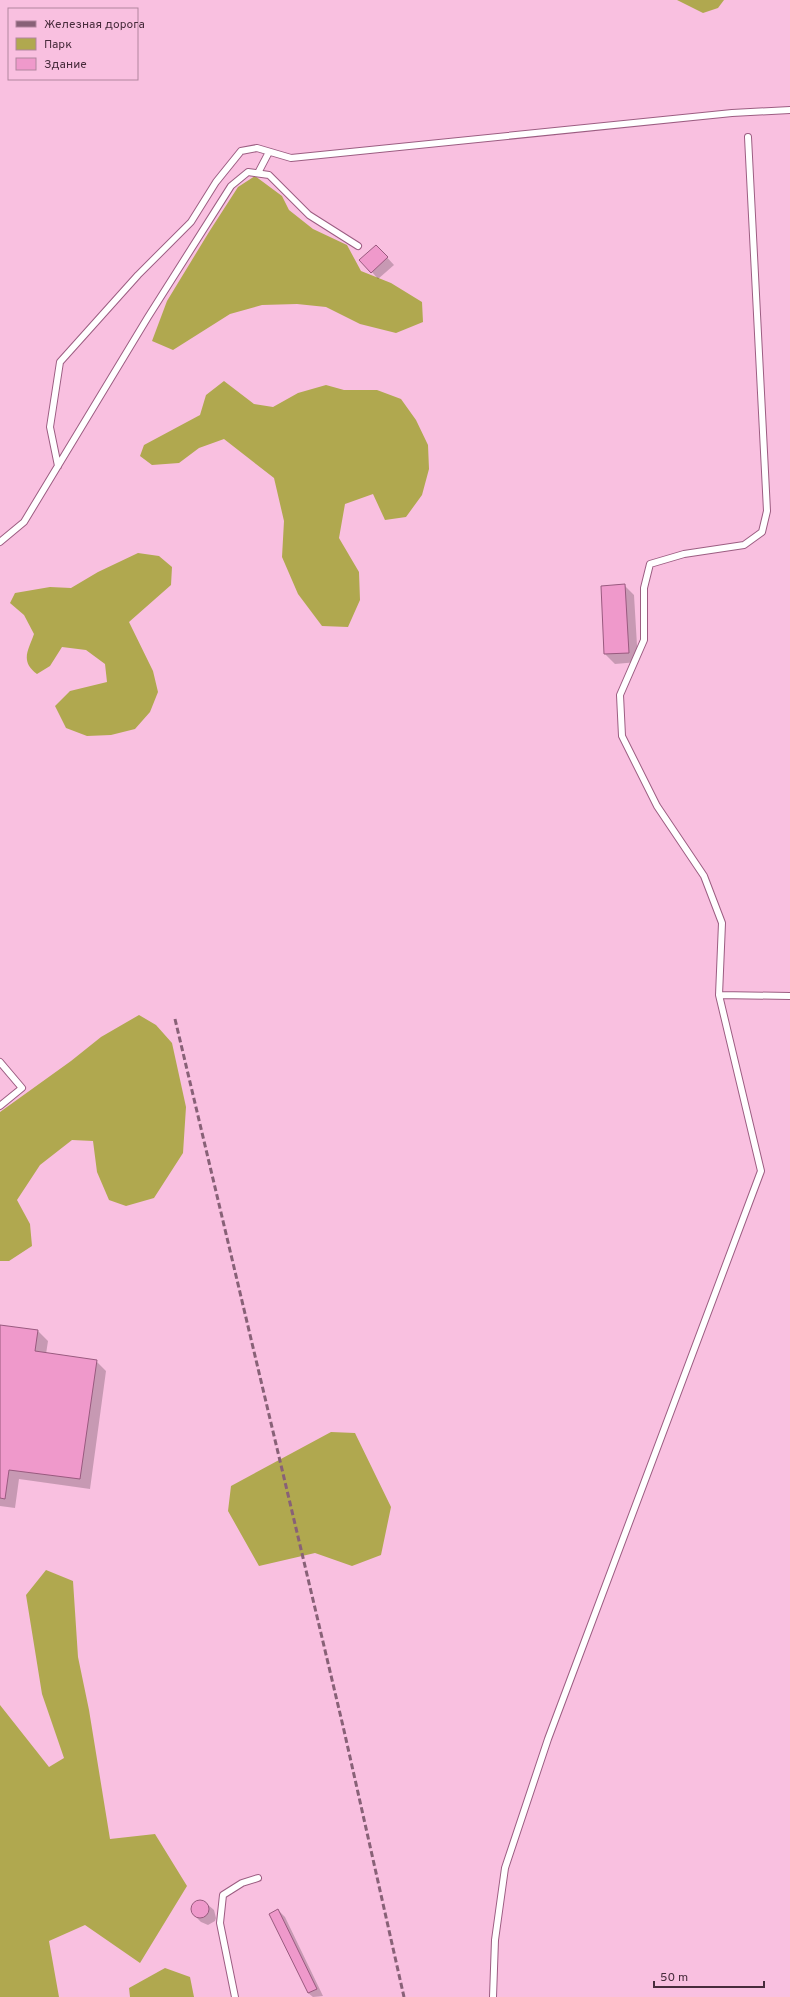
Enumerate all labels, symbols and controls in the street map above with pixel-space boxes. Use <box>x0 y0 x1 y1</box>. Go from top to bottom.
legend <box>8 8 138 80</box>
text: Железная дорога <box>44 17 145 33</box>
text: Парк <box>44 37 72 53</box>
text: Здание <box>44 57 87 73</box>
scale bar <box>654 1963 764 1989</box>
text: 50 m <box>660 1970 688 1986</box>

